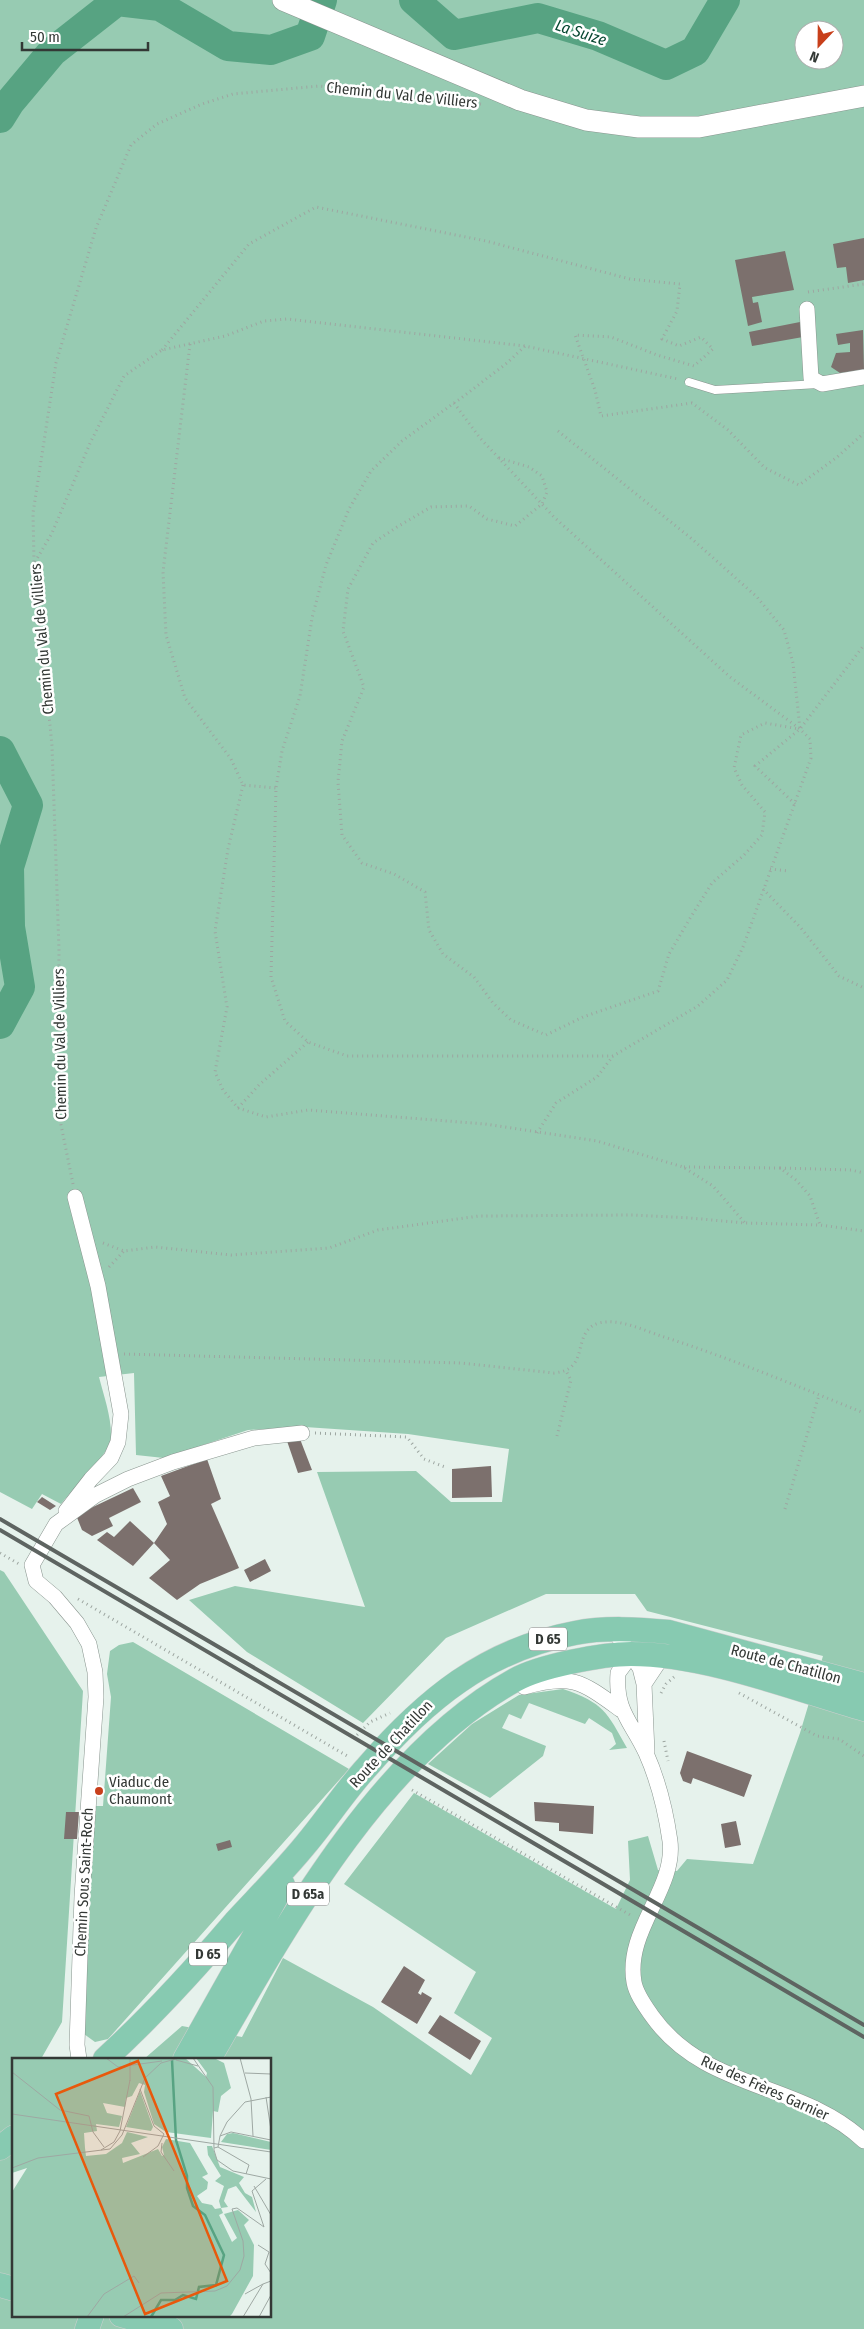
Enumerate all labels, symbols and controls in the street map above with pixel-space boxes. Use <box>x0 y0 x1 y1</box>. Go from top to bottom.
water label: La Suize <box>553 15 609 50</box>
scale bar <box>22 20 149 52</box>
north arrow <box>794 20 844 70</box>
text: 50 m <box>30 28 60 46</box>
text: N <box>807 47 821 66</box>
street label: Chemin du Val de Villiers <box>326 78 478 112</box>
street label: Chemin du Val de Villiers <box>26 563 58 715</box>
street label: Chemin du Val de Villiers <box>50 968 70 1120</box>
road number: D 65 <box>529 1628 567 1650</box>
street label: Route de Chatillon <box>729 1641 843 1687</box>
street label: Route de Chatillon <box>346 1696 436 1792</box>
place label: Viaduc de Chaumont <box>109 1773 172 1808</box>
marker: Viaduc de Chaumont <box>93 1785 105 1797</box>
street label: Chemin Sous Saint-Roch <box>71 1807 97 1957</box>
road number: D 65a <box>287 1882 329 1906</box>
road number: D 65 <box>189 1942 227 1966</box>
street label: Rue des Frères Garnier <box>698 2052 833 2125</box>
inset map <box>12 2058 271 2316</box>

